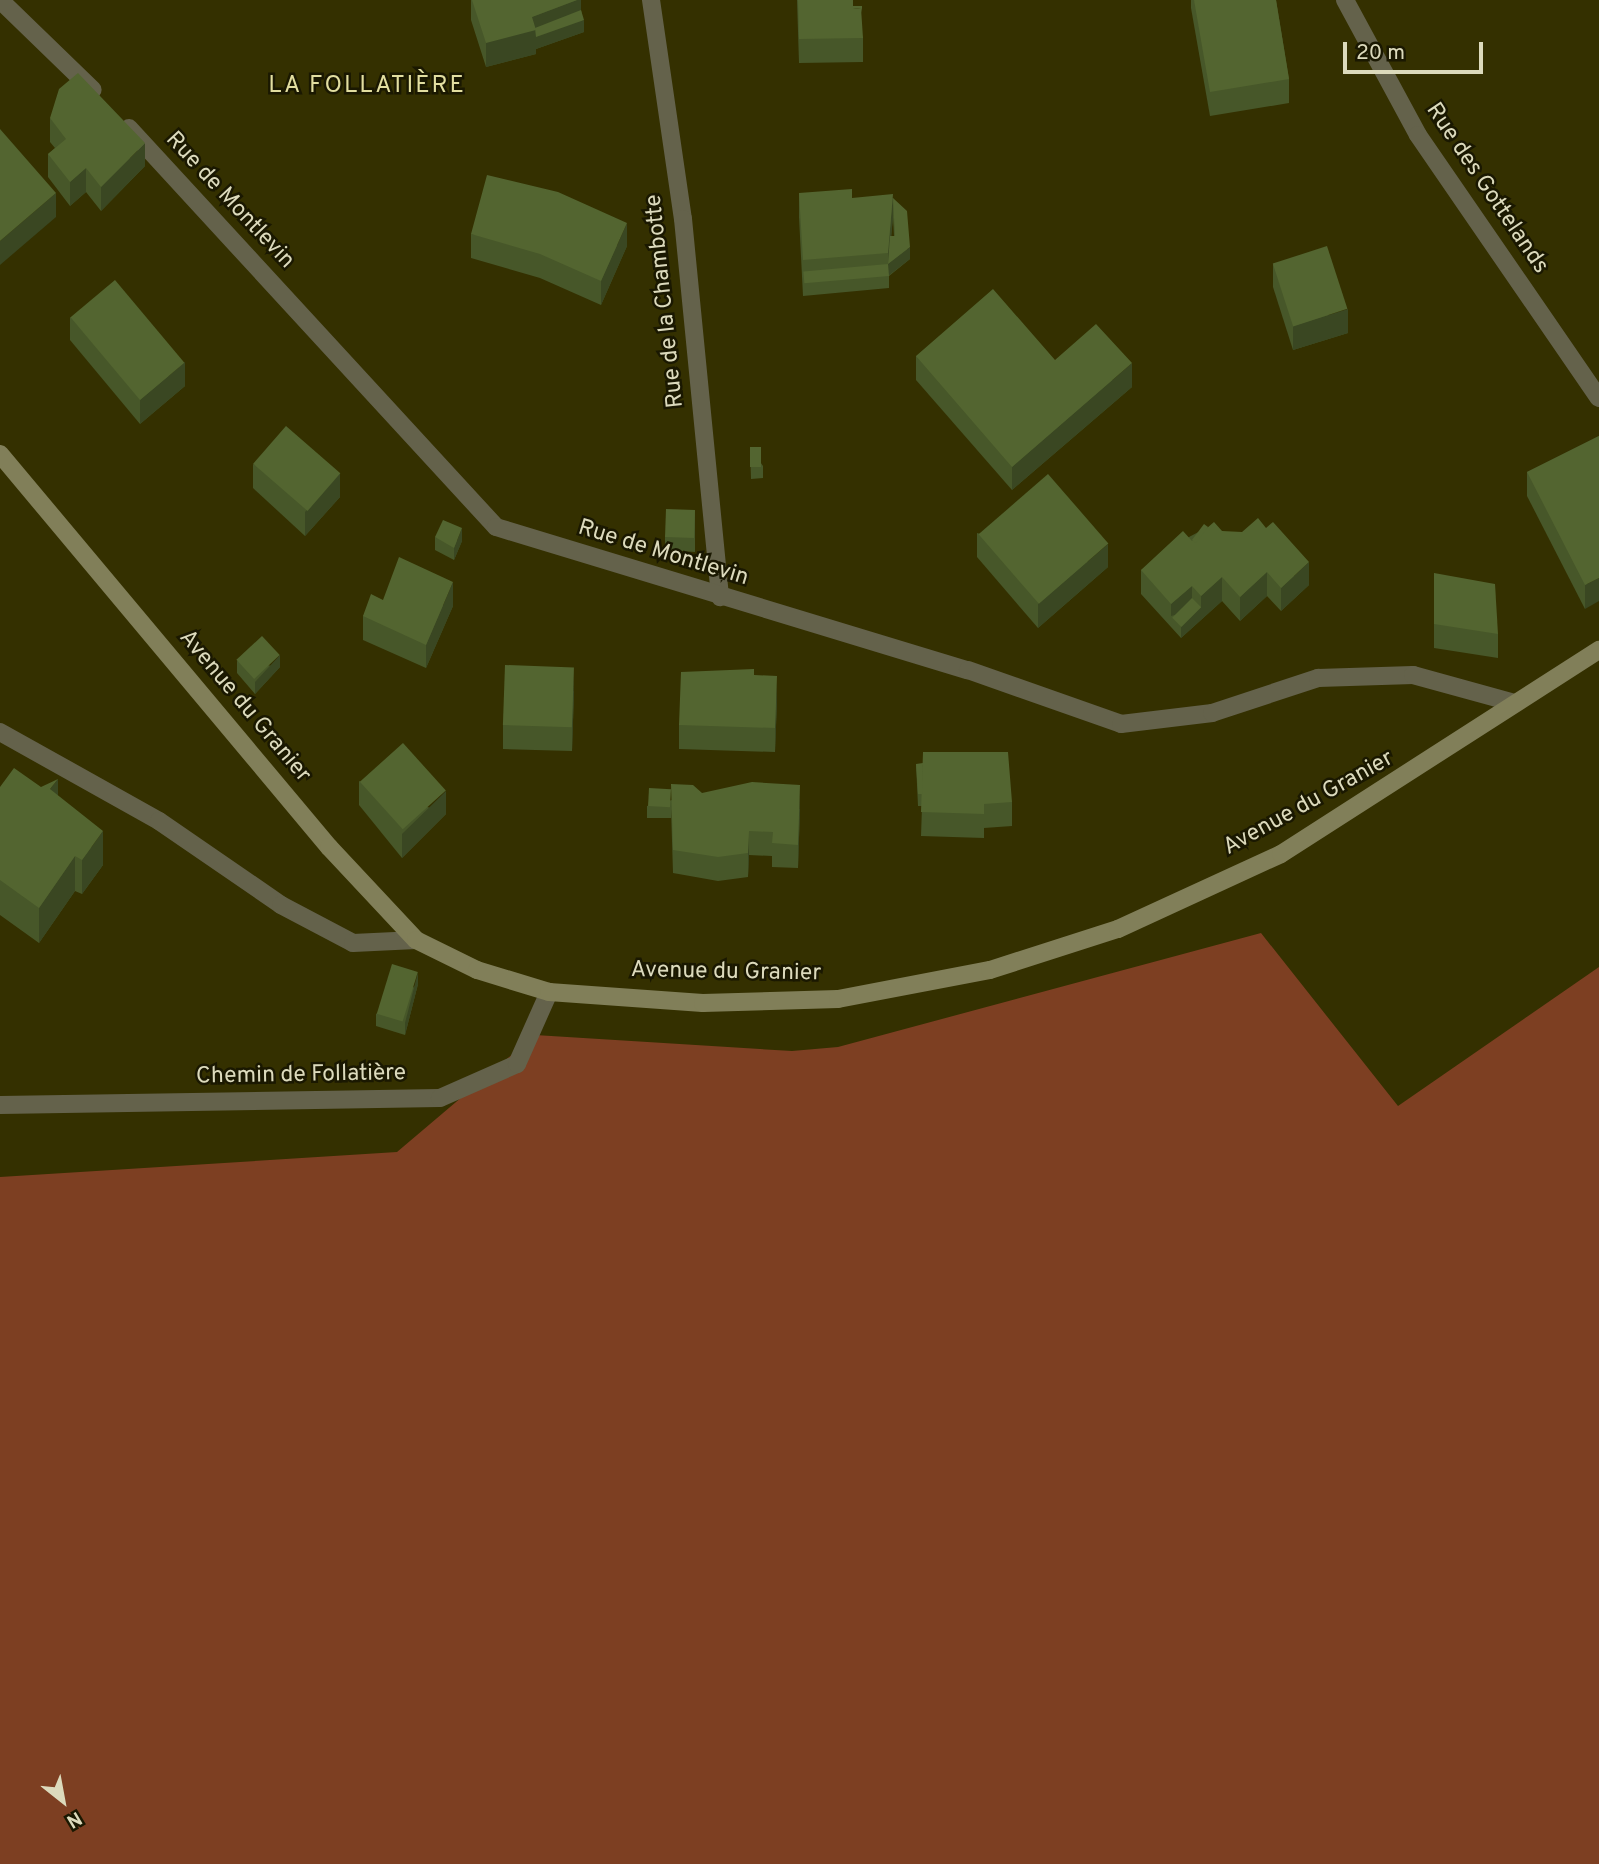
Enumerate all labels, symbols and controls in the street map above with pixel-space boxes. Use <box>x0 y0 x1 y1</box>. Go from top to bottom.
scale bar <box>1347 28 1487 72</box>
text: 20 m <box>1356 40 1405 67</box>
district label: LA FOLLATIÈRE <box>269 73 465 101</box>
street label: Rue des Gottelands <box>1419 98 1553 280</box>
street label: Rue de Montlevin <box>159 127 299 275</box>
street label: Rue de la Chambotte <box>641 193 691 409</box>
street label: Rue de Montlevin <box>574 515 752 593</box>
street label: Avenue du Granier <box>172 625 316 789</box>
street label: Avenue du Granier <box>1219 746 1399 862</box>
street label: Avenue du Granier <box>630 958 822 988</box>
street label: Chemin de Follatière <box>196 1060 406 1092</box>
north arrow <box>28 1766 98 1836</box>
text: N <box>62 1805 86 1833</box>

